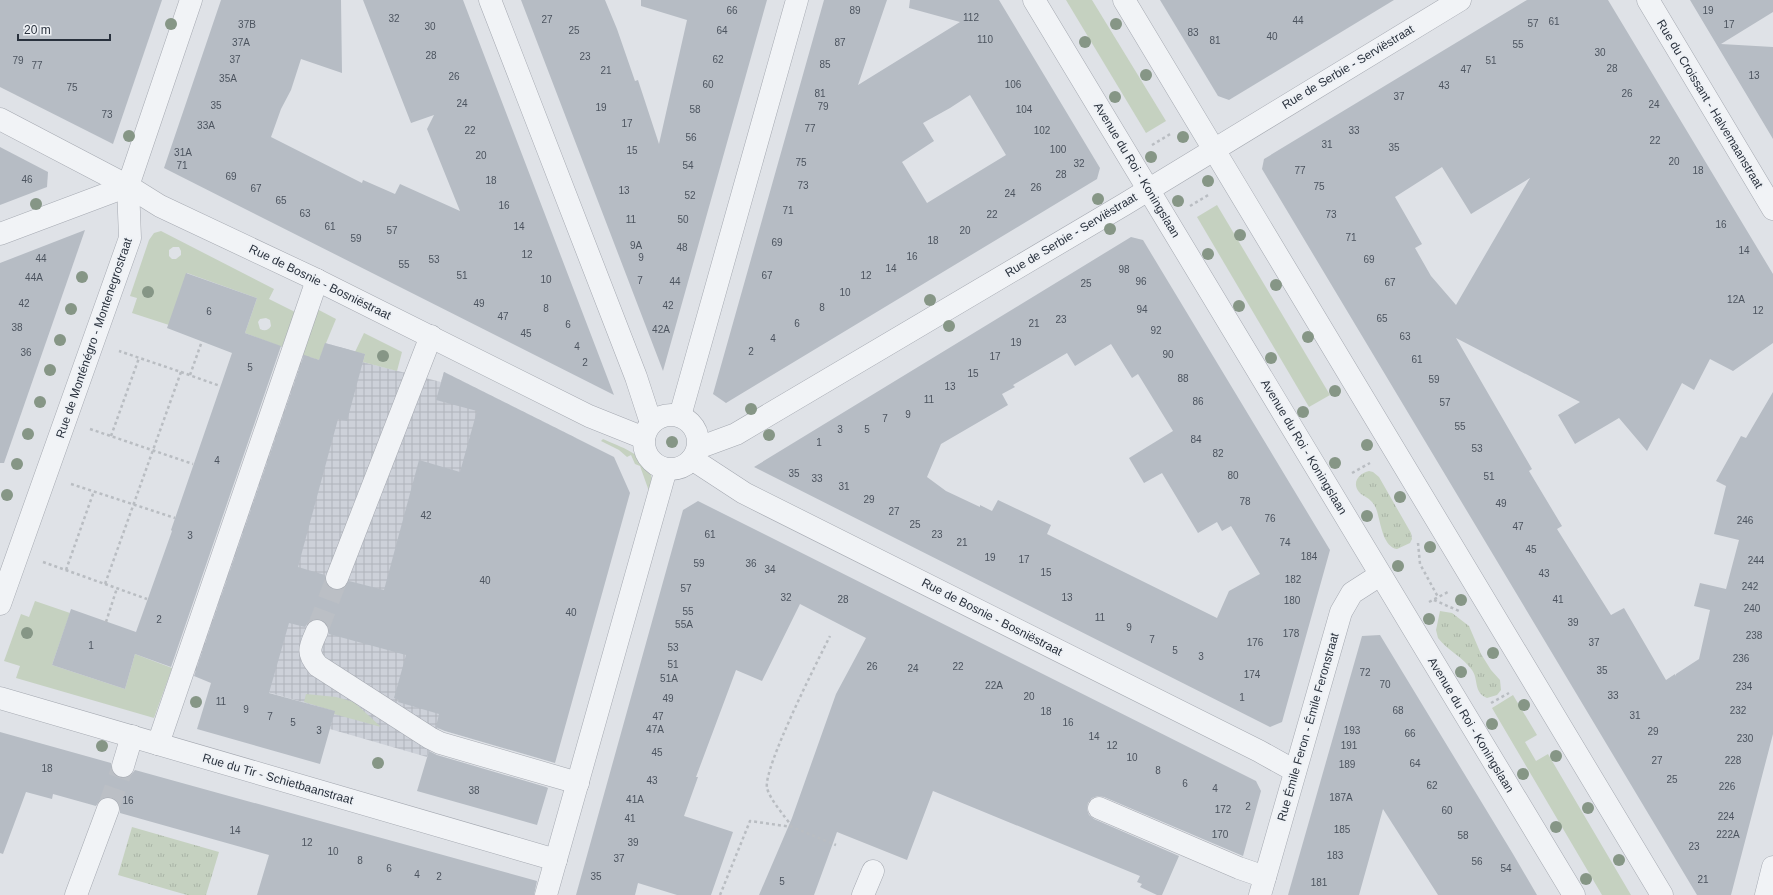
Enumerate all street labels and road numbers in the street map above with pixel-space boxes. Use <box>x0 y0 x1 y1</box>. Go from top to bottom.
street label: Rue du Croissant - Halvemaanstraat <box>1654 17 1766 191</box>
street label: Rue de Serbie - Serviëstraat <box>1280 22 1417 112</box>
street label: Avenue du Roi - Koningslaan <box>1091 100 1183 240</box>
street label: Rue de Serbie - Serviëstraat <box>1003 190 1140 280</box>
street label: Rue de Monténégro - Montenegrostraat <box>53 235 135 440</box>
street label: Rue de Bosnie - Bosniëstraat <box>247 241 394 323</box>
street label: Avenue du Roi - Koningslaan <box>1258 377 1350 517</box>
street label: Rue de Bosnie - Bosniëstraat <box>919 575 1065 659</box>
street label: Rue Émile Feron - Émile Feronstraat <box>1273 630 1342 823</box>
street label: Avenue du Roi - Koningslaan <box>1425 655 1517 795</box>
street label: Rue du Tir - Schietbaanstraat <box>201 751 356 807</box>

